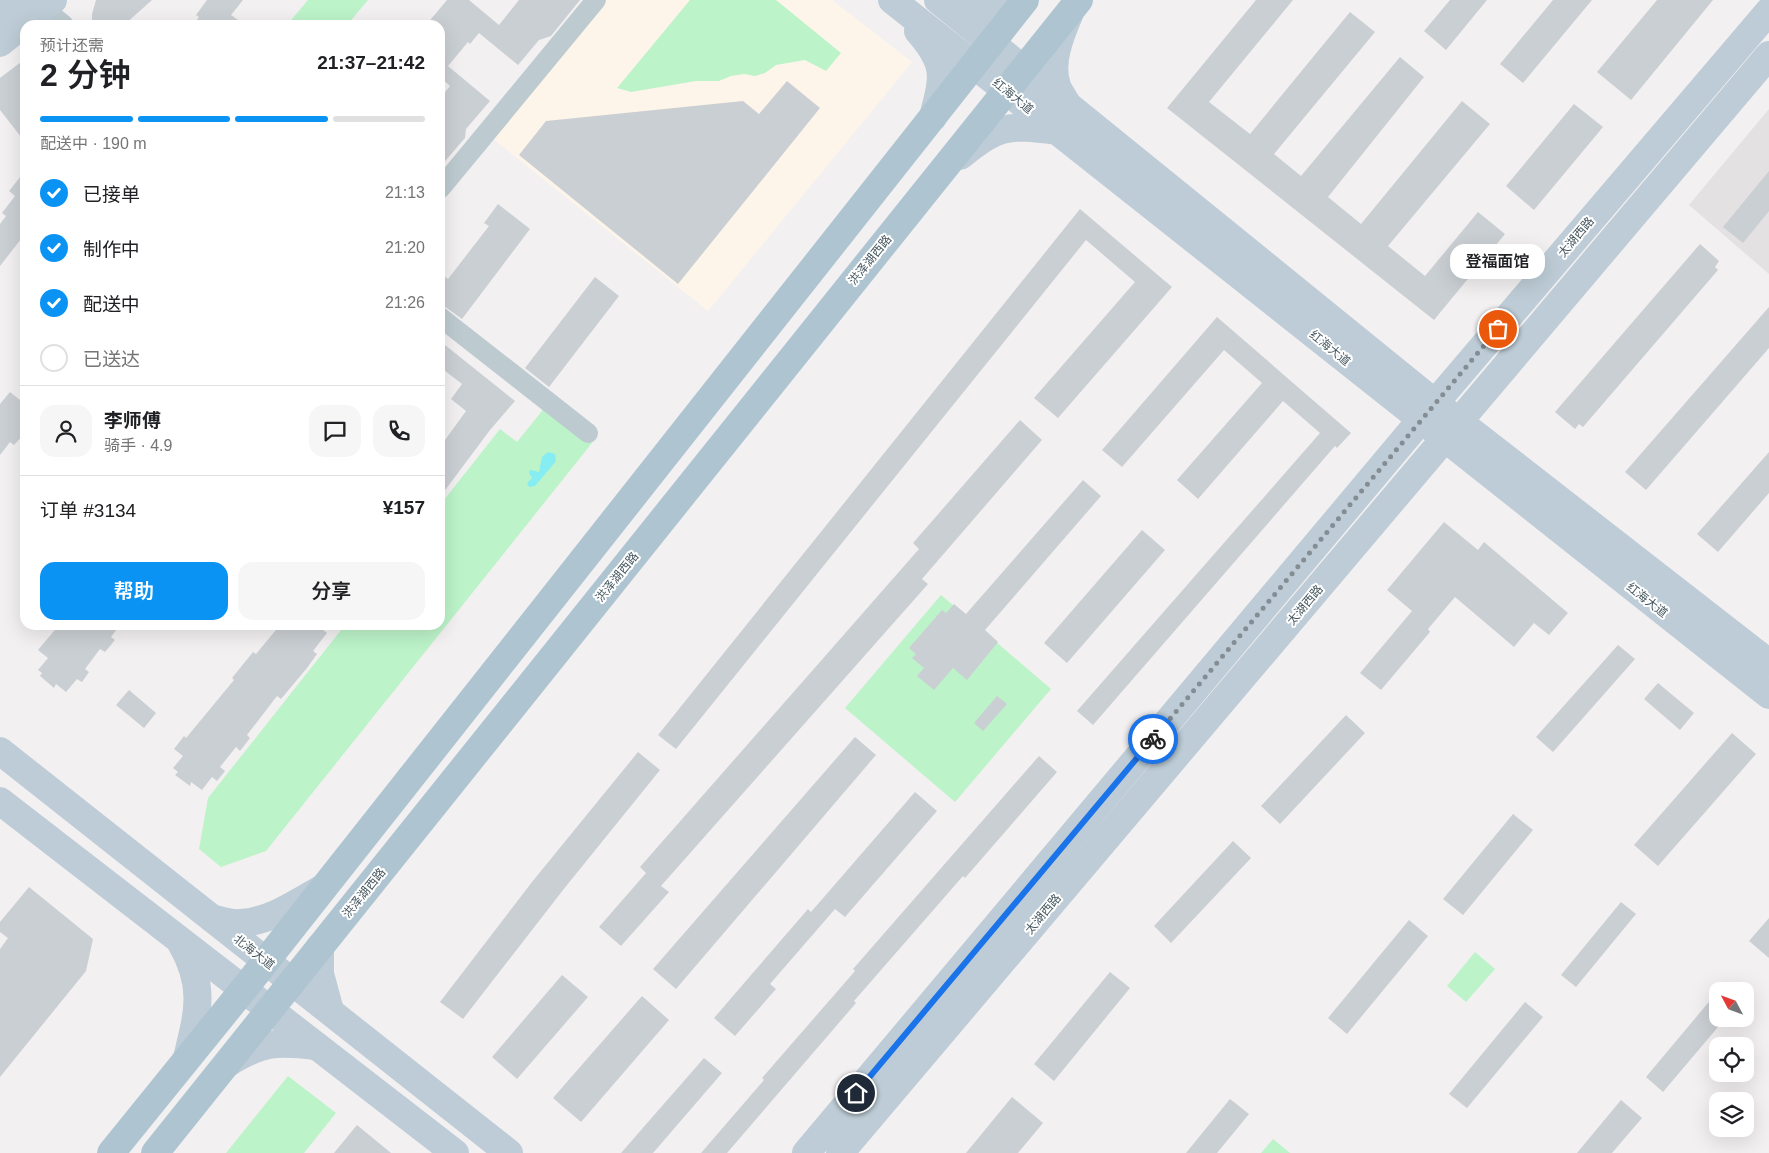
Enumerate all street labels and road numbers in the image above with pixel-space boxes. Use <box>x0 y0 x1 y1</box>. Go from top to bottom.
street label: 红海大道 <box>990 75 1036 117</box>
street label: 太湖西路 <box>1555 214 1597 260</box>
street label: 洪泽湖西路 <box>846 232 894 288</box>
street label: 红海大道 <box>1307 327 1353 369</box>
street label: 洪泽湖西路 <box>593 549 641 605</box>
street label: 红海大道 <box>1624 580 1670 620</box>
street label: 太湖西路 <box>1284 582 1326 628</box>
street label: 洪泽湖西路 <box>340 865 388 921</box>
street label: 太湖西路 <box>1022 891 1064 937</box>
street label: 北海大道 <box>231 932 277 972</box>

